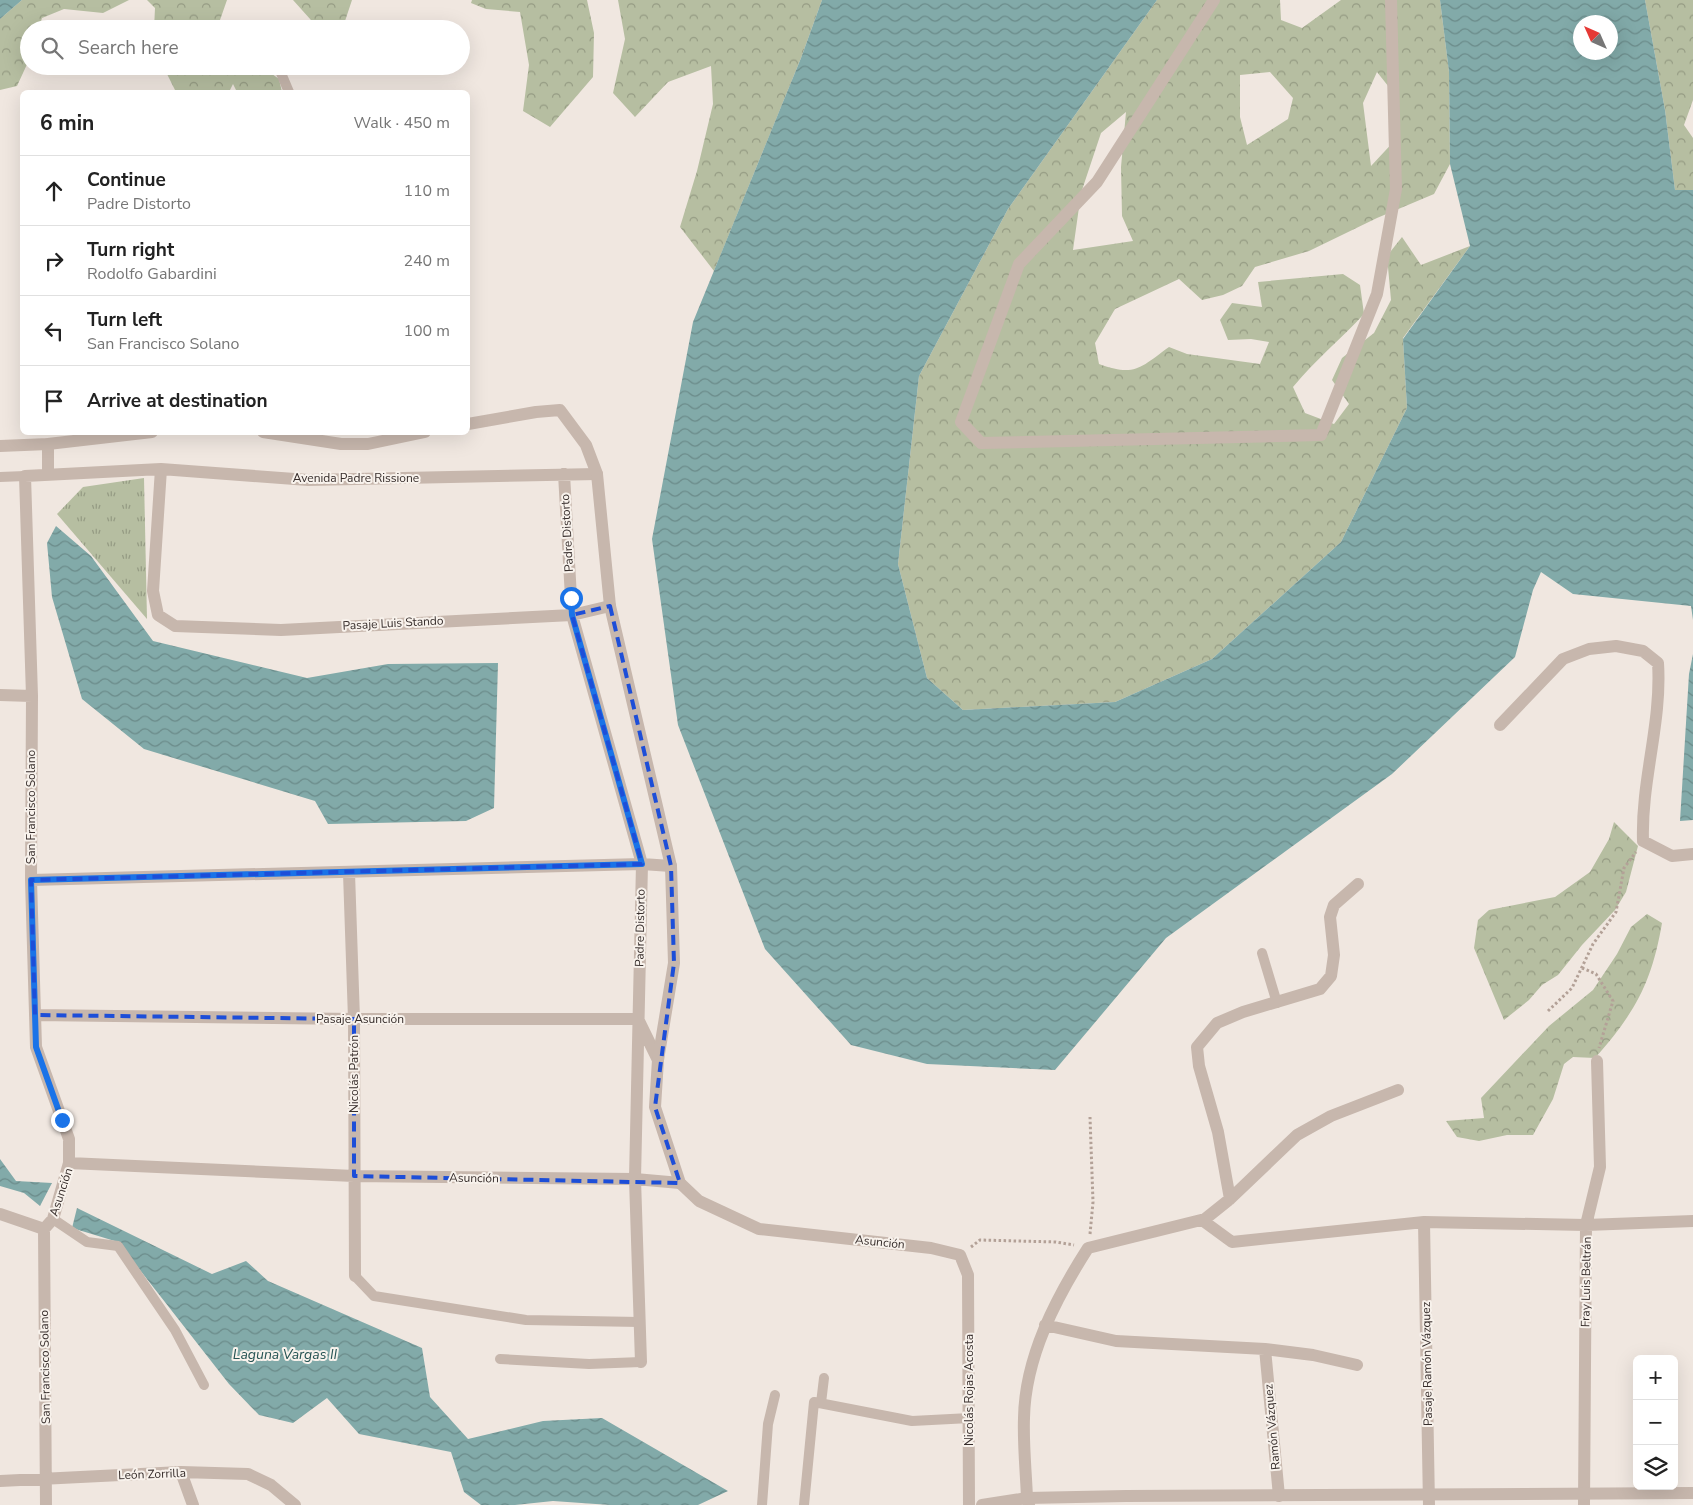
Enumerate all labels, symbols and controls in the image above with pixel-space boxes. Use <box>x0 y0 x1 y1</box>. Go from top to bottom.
north arrow <box>1573 15 1618 60</box>
search box <box>20 20 470 75</box>
icon: search <box>38 34 66 62</box>
text: Search here <box>78 35 179 61</box>
text: 6 min <box>40 109 94 137</box>
text: Walk · 450 m <box>354 112 450 134</box>
text: Continue <box>87 167 166 193</box>
icon: ahead <box>40 177 68 205</box>
text: 110 m <box>403 180 450 202</box>
text: Padre Distorto <box>87 193 191 215</box>
text: Turn right <box>87 237 174 263</box>
icon: right <box>40 247 68 275</box>
text: 240 m <box>403 250 450 272</box>
text: Rodolfo Gabardini <box>87 263 217 285</box>
text: Turn left <box>87 307 162 333</box>
icon: left <box>40 317 68 345</box>
text: 100 m <box>403 320 450 342</box>
text: San Francisco Solano <box>87 333 239 355</box>
icon: arrive <box>40 387 68 415</box>
text: Arrive at destination <box>87 388 268 414</box>
street label: Avenida Padre Rissione <box>293 470 419 486</box>
street label: Padre Distorto <box>557 493 577 572</box>
route start <box>560 587 583 610</box>
street label: Pasaje Luis Stando <box>342 612 444 634</box>
street label: San Francisco Solano <box>23 750 39 864</box>
street label: Padre Distorto <box>631 889 649 967</box>
street label: Pasaje Asunción <box>316 1011 404 1027</box>
street label: Nicolás Patrón <box>346 1035 362 1113</box>
route end <box>51 1109 74 1132</box>
street label: Asunción <box>46 1166 76 1218</box>
street label: Asunción <box>449 1170 499 1186</box>
street label: Asunción <box>854 1231 906 1253</box>
street label: Fray Luis Beltrán <box>1577 1237 1595 1327</box>
street label: Pasaje Ramón Vázquez <box>1418 1301 1436 1426</box>
street label: San Francisco Solano <box>36 1309 54 1424</box>
street label: Nicolás Rojas Acosta <box>961 1334 977 1446</box>
water label: Laguna Vargas II <box>233 1345 338 1364</box>
map controls <box>1633 1355 1678 1490</box>
button: + <box>1633 1355 1678 1400</box>
street label: Ramón Vázquez <box>1260 1383 1284 1471</box>
button: − <box>1633 1400 1678 1445</box>
button: layers <box>1633 1445 1678 1490</box>
street label: León Zorrilla <box>118 1465 186 1483</box>

